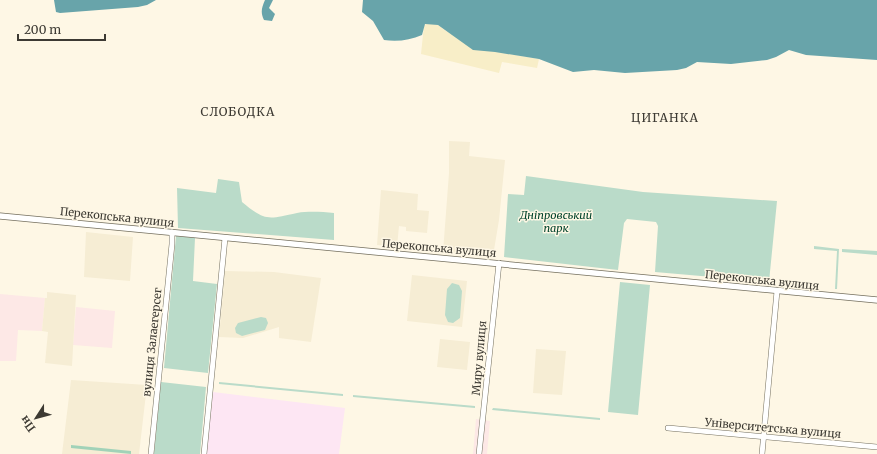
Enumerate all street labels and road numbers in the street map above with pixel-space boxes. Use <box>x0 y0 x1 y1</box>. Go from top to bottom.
street label: Перекопська вулиця <box>59 204 175 230</box>
street label: Перекопська вулиця <box>381 236 497 260</box>
street label: Перекопська вулиця <box>704 267 820 293</box>
street label: вулиця Залаегерсег <box>139 286 165 397</box>
street label: Миру вулиця <box>469 320 489 396</box>
street label: Університетська вулиця <box>703 415 842 441</box>

